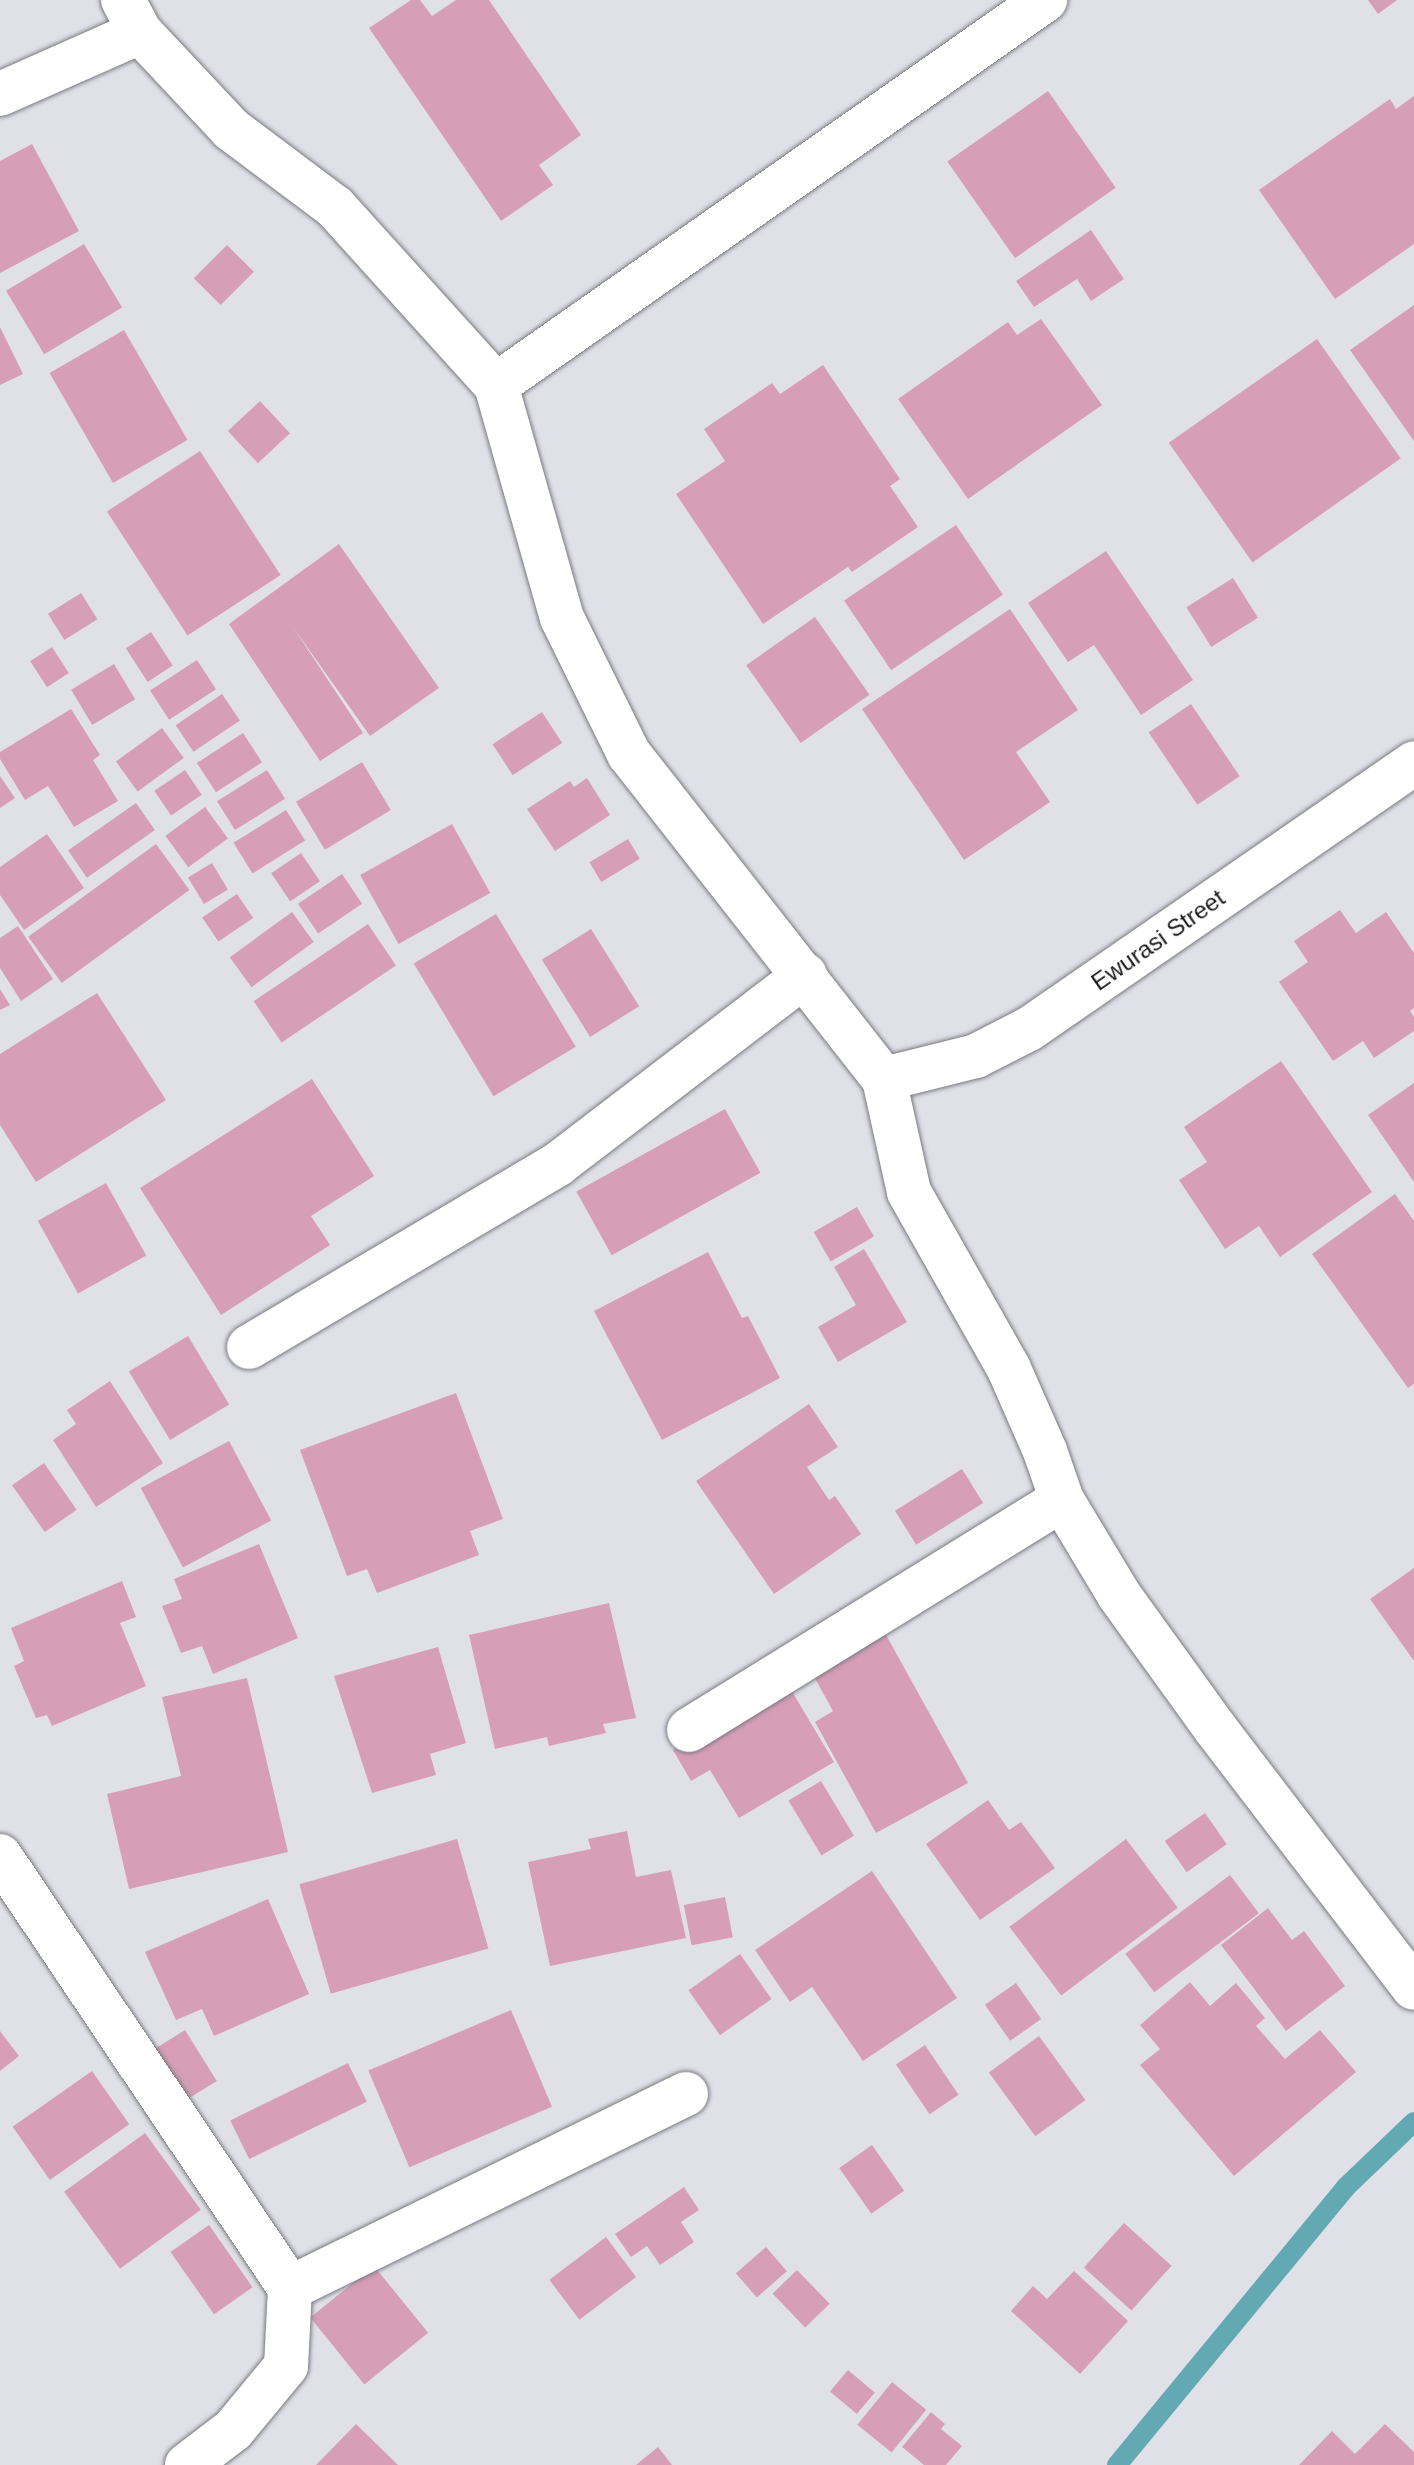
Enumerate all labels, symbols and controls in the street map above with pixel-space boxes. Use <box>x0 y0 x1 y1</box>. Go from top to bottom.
street label: Ewurasi Street <box>1086 883 1230 997</box>

